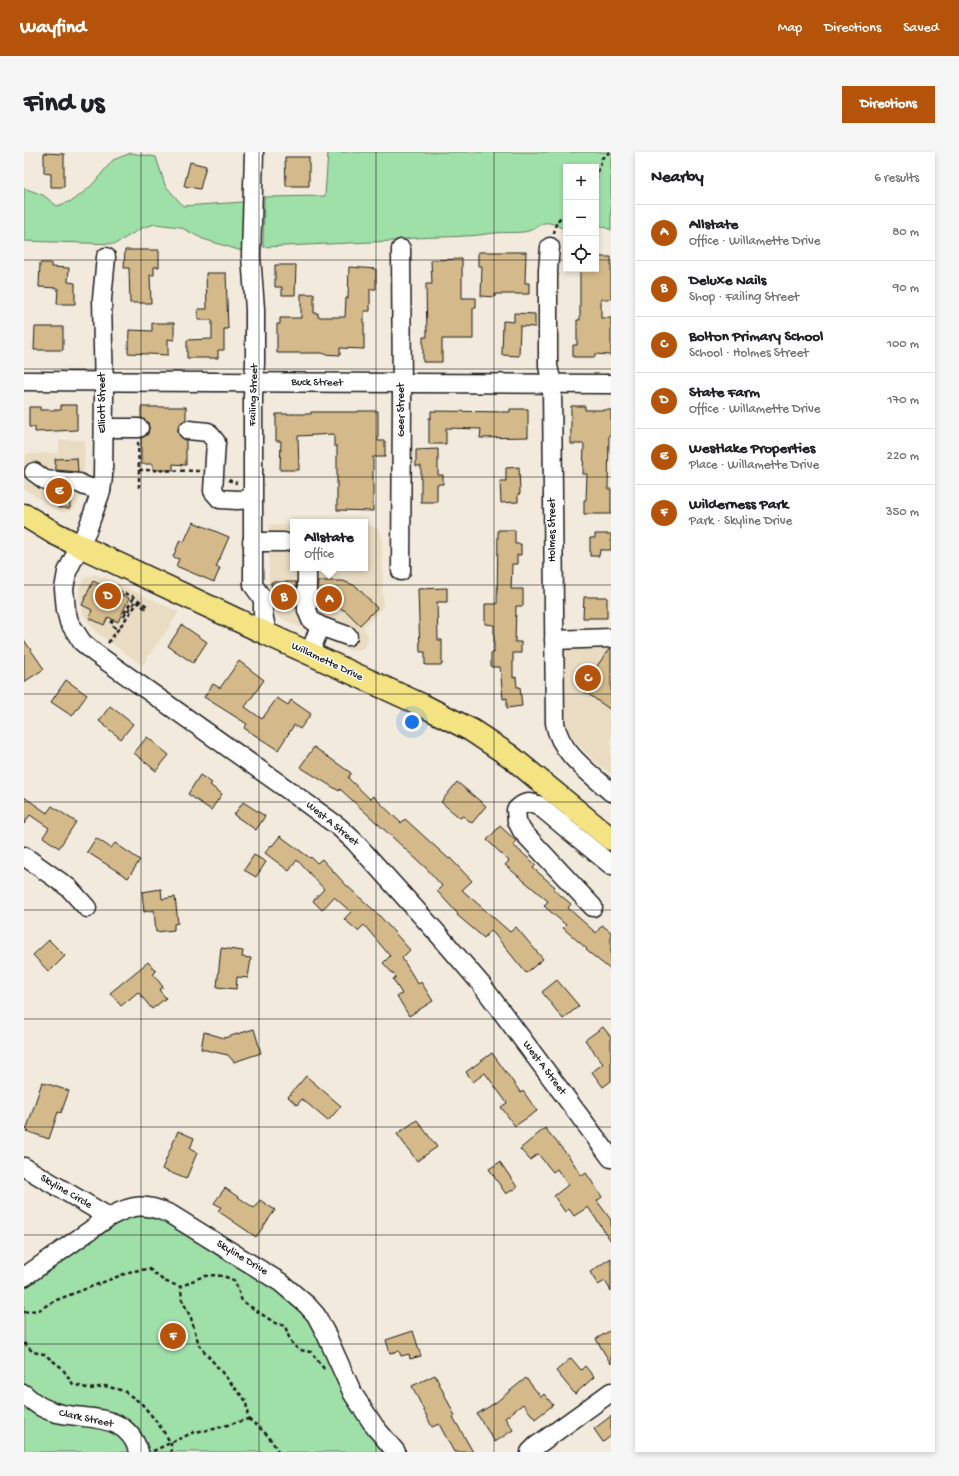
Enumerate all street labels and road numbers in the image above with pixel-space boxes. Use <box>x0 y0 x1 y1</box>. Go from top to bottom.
street label: Failing Street <box>247 362 261 427</box>
street label: Elliott Street <box>97 371 109 433</box>
street label: Buck Street <box>290 377 344 389</box>
street label: Geer Street <box>396 381 408 437</box>
street label: Holmes Street <box>547 497 559 562</box>
street label: Willamette Drive <box>289 640 365 684</box>
street label: West A Street <box>303 799 362 850</box>
street label: West A Street <box>520 1039 569 1099</box>
street label: Skyline Circle <box>38 1172 94 1212</box>
street label: Skyline Drive <box>214 1238 270 1278</box>
street label: Clark Street <box>58 1407 116 1431</box>

